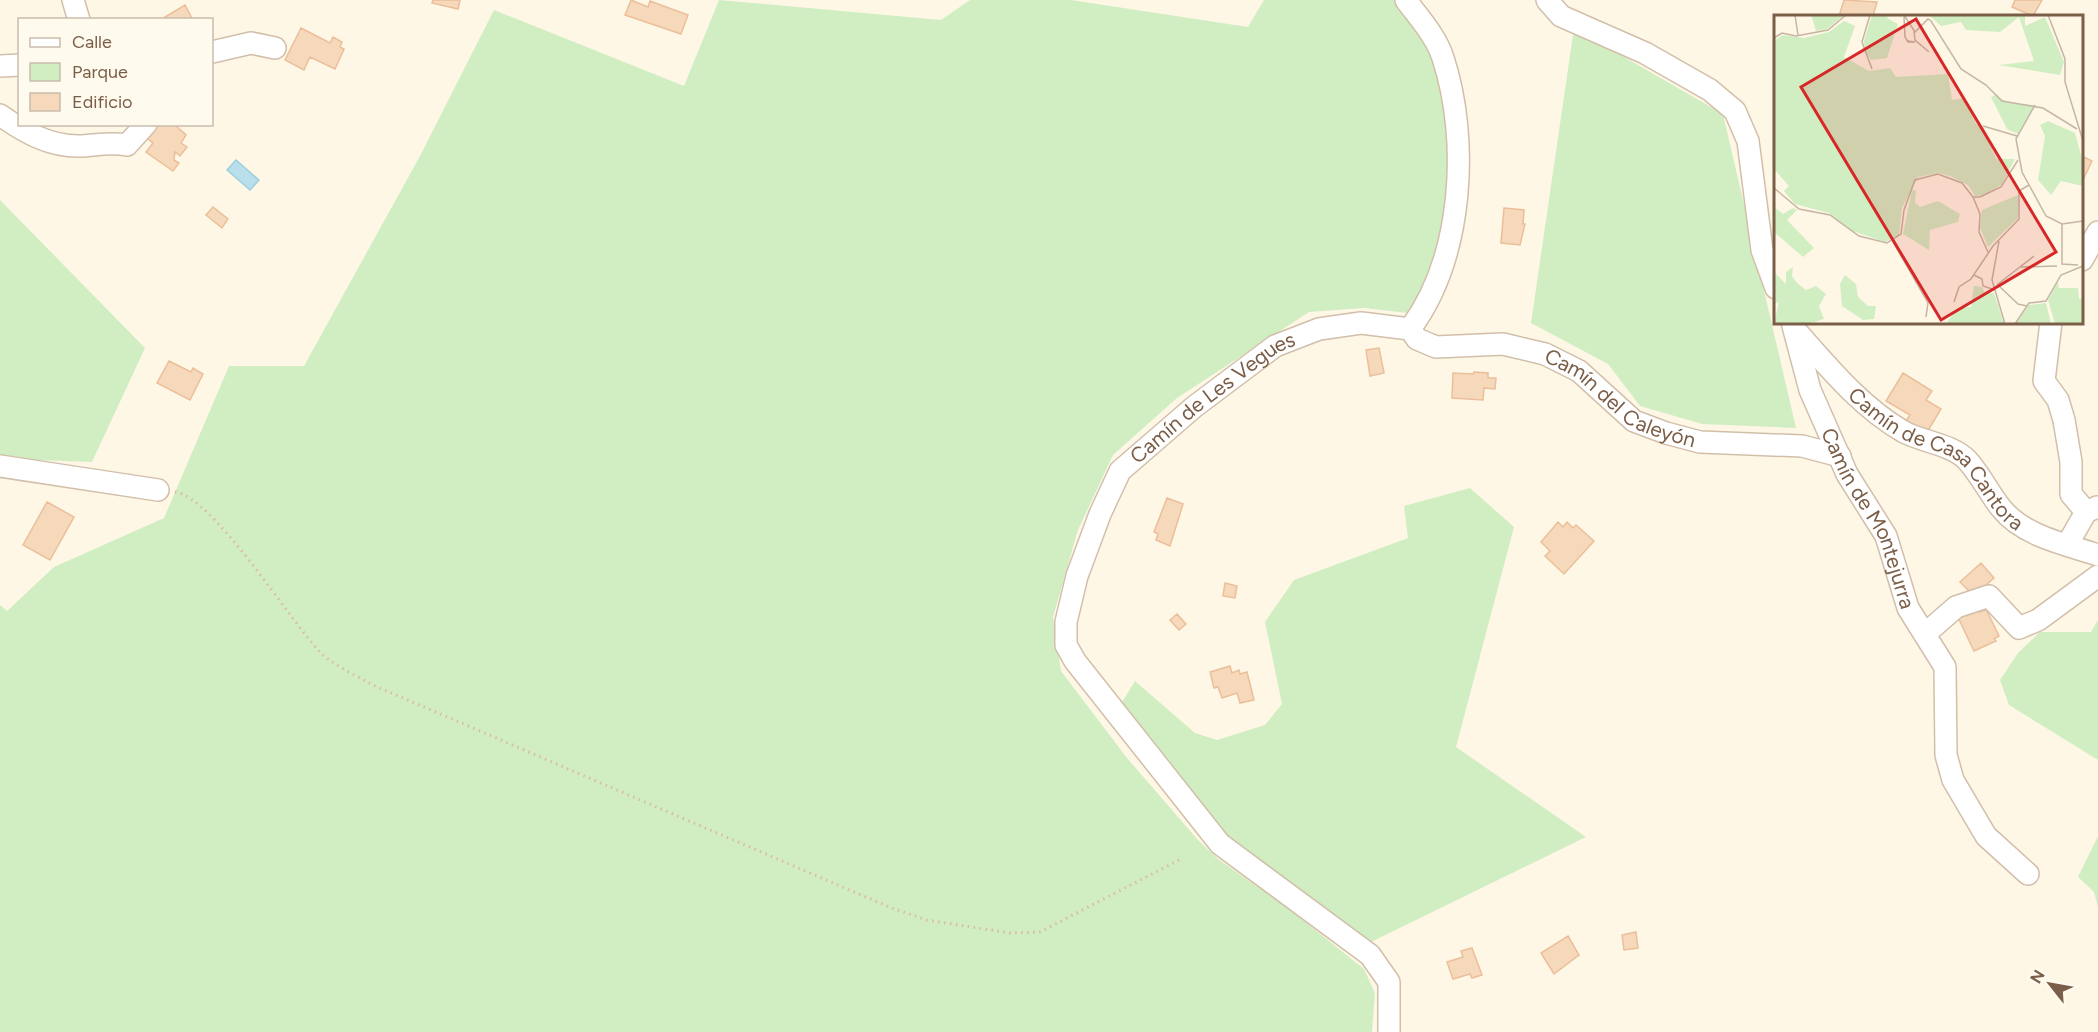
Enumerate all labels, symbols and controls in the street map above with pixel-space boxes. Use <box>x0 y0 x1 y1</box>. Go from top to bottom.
inset map <box>1774 15 2083 324</box>
legend <box>18 18 213 126</box>
text: Calle <box>72 31 112 53</box>
text: Parque <box>72 61 128 83</box>
text: Edificio <box>72 91 133 113</box>
street label: Camín de Les Vegues <box>1125 326 1299 469</box>
street label: Camín del Caleyón <box>1541 343 1699 452</box>
street label: Camín de Casa Cantora <box>1843 382 2028 536</box>
street label: Camín de Montejurra <box>1816 424 1921 612</box>
north arrow <box>2020 954 2080 1014</box>
text: N <box>2026 966 2049 987</box>

